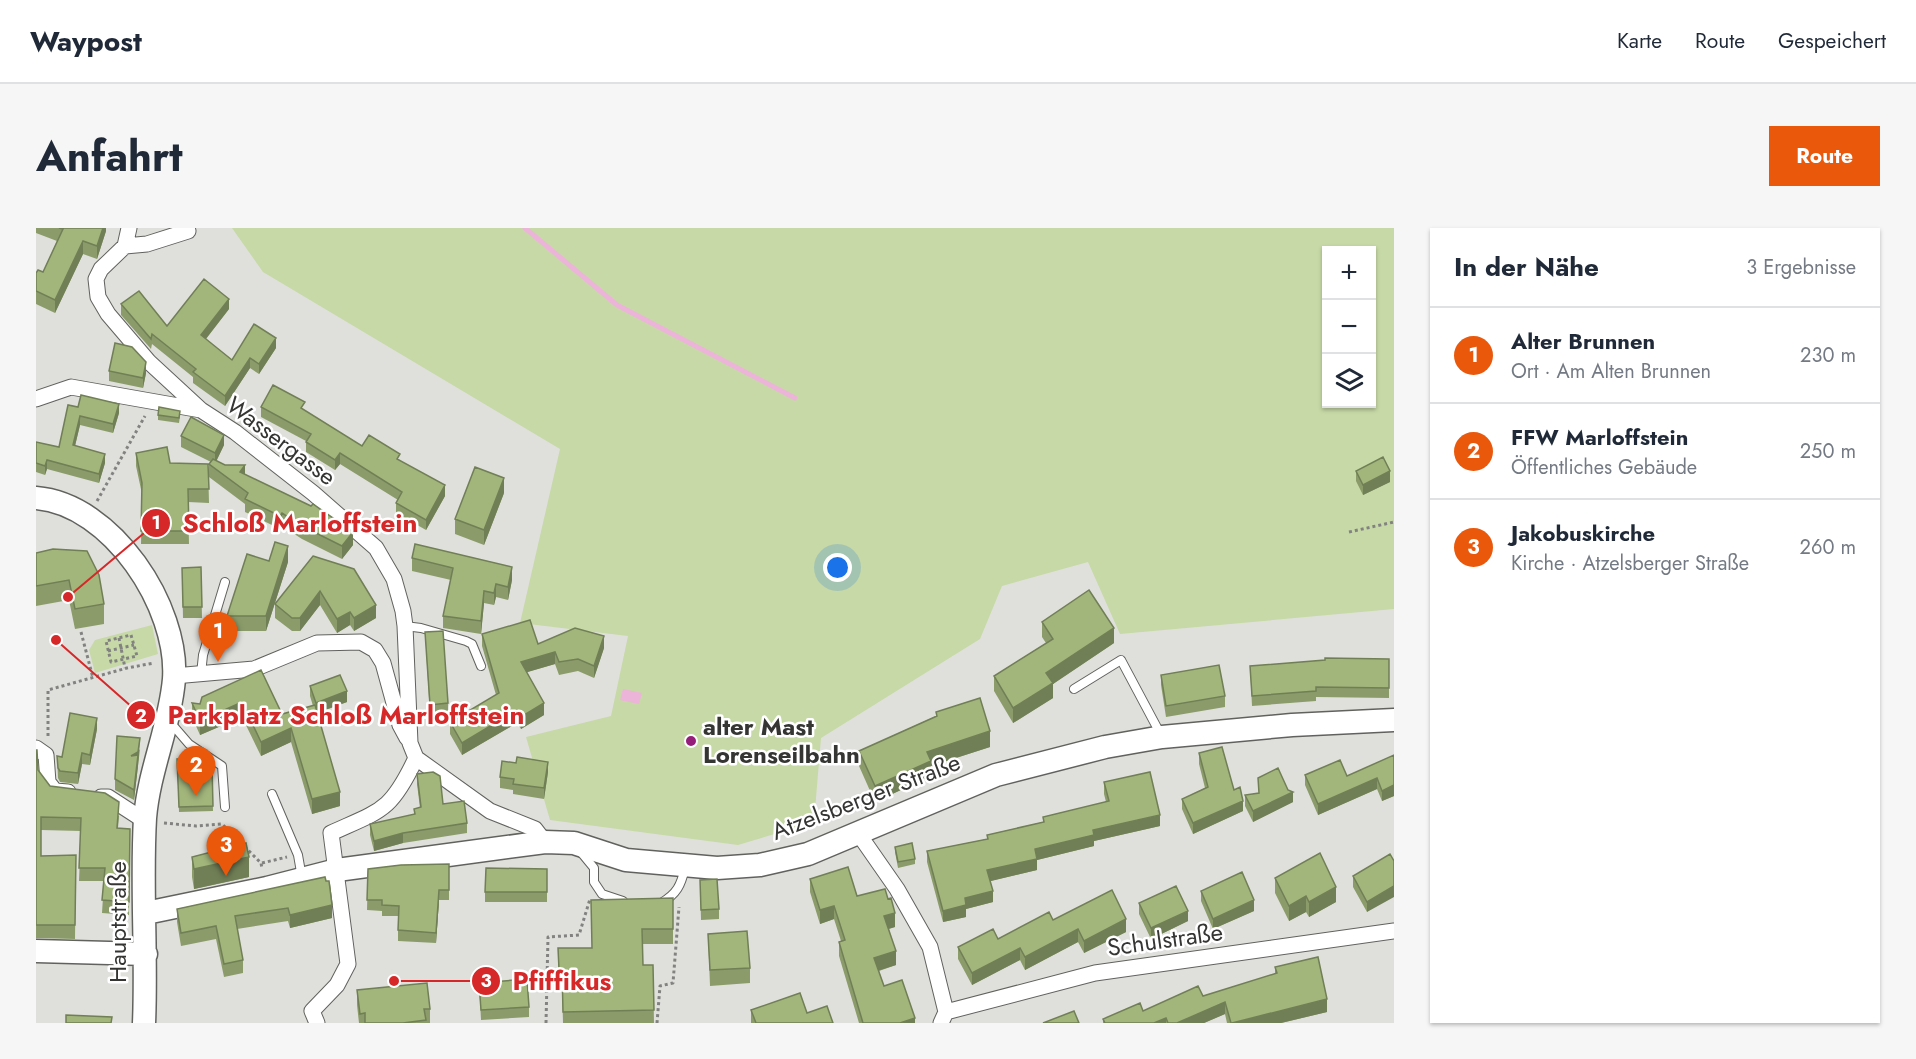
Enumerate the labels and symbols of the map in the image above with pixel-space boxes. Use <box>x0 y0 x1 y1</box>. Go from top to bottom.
street label: Wassergasse <box>219 388 344 494</box>
callout: Schloß Marloffstein <box>141 501 430 545</box>
text: Schloß Marloffstein <box>183 504 418 542</box>
text: 1 <box>151 510 161 536</box>
your location <box>823 553 852 582</box>
pin: 1 <box>198 612 237 662</box>
callout: Parkplatz Schloß Marloffstein <box>126 693 537 737</box>
text: Parkplatz Schloß Marloffstein <box>168 696 524 734</box>
text: 2 <box>135 703 147 729</box>
place label: alter Mast Lorenseilbahn <box>703 709 860 772</box>
marker: alter Mast Lorenseilbahn <box>684 734 698 748</box>
street label: Atzelsberger Straße <box>766 744 965 849</box>
pin: 2 <box>176 746 216 796</box>
pin: 3 <box>206 826 246 876</box>
street label: Hauptstraße <box>100 861 135 983</box>
street label: Schulstraße <box>1105 914 1225 965</box>
callout: Pfiffikus <box>471 959 624 1003</box>
text: Pfiffikus <box>513 962 612 1000</box>
text: 3 <box>480 968 492 994</box>

